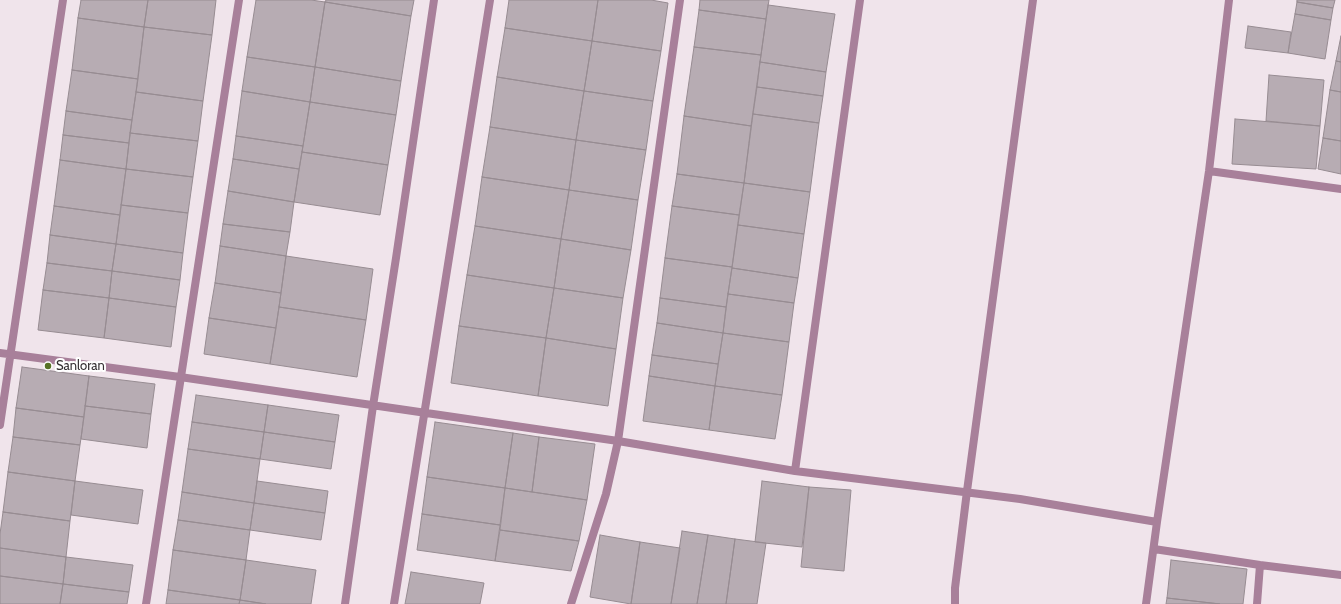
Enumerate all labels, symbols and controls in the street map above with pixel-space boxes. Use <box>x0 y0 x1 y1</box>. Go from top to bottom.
place label: Sanloran <box>56 358 105 374</box>
marker: Sanloran <box>43 361 53 371</box>

